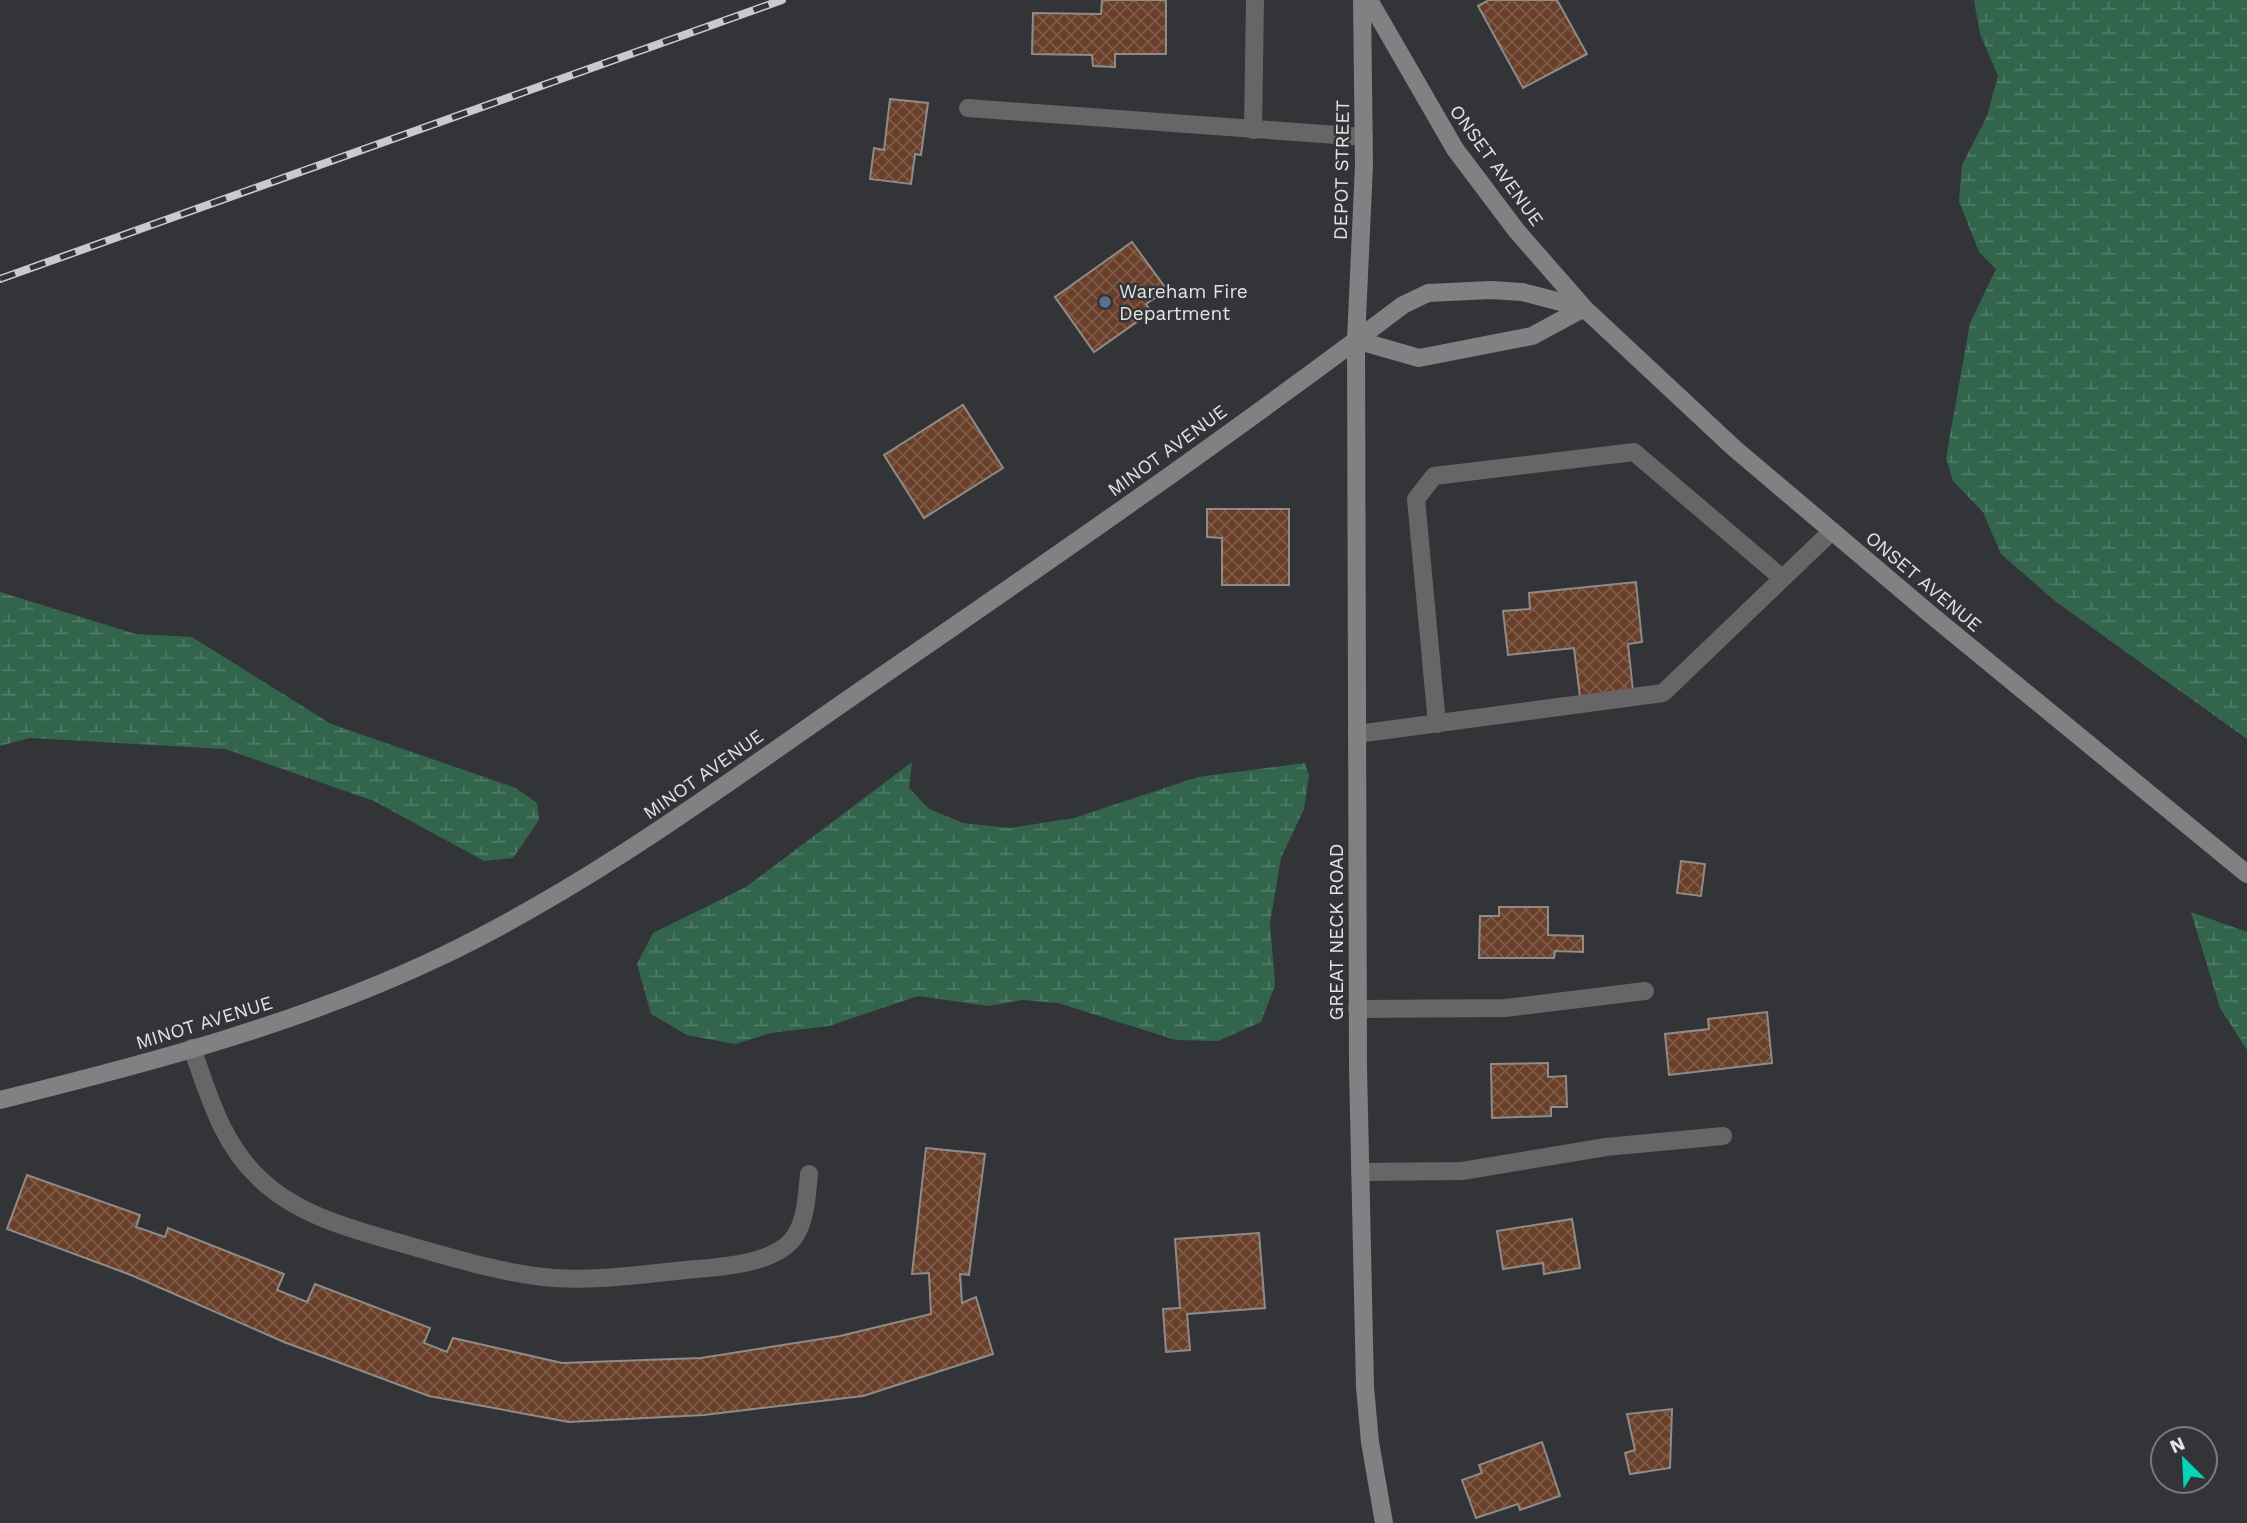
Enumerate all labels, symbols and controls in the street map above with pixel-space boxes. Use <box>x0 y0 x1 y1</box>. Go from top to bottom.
street label: DEPOT STREET <box>1329 100 1354 240</box>
street label: ONSET AVENUE <box>1445 100 1548 231</box>
place label: Wareham Fire Department <box>1119 280 1248 325</box>
marker: Wareham Fire Department <box>1097 294 1113 310</box>
street label: MINOT AVENUE <box>1103 399 1231 501</box>
street label: ONSET AVENUE <box>1861 526 1986 637</box>
street label: MINOT AVENUE <box>639 724 768 824</box>
street label: GREAT NECK ROAD <box>1325 844 1348 1020</box>
street label: MINOT AVENUE <box>133 991 275 1054</box>
north arrow <box>2149 1425 2219 1495</box>
text: N <box>2166 1432 2188 1458</box>

